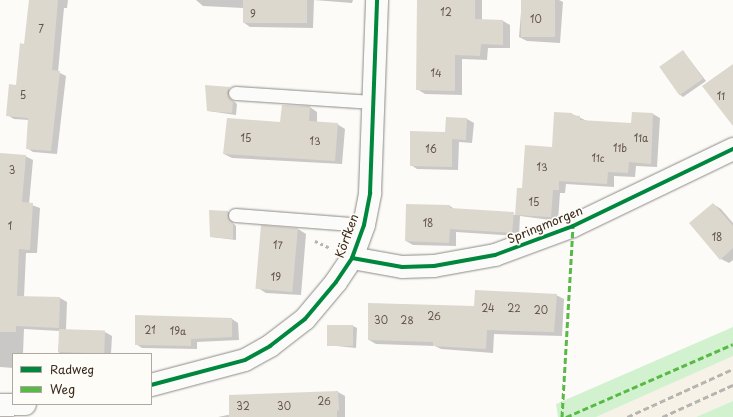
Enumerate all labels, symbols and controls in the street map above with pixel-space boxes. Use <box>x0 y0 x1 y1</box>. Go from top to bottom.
house number: 12 <box>440 6 452 18</box>
house number: 9 <box>250 8 256 20</box>
house number: 10 <box>530 13 542 25</box>
house number: 7 <box>38 23 44 35</box>
house number: 14 <box>430 67 442 79</box>
house number: 5 <box>20 89 26 101</box>
house number: 11 <box>717 90 725 102</box>
house number: 15 <box>241 132 251 144</box>
house number: 11a <box>634 132 648 144</box>
house number: 13 <box>309 135 321 147</box>
house number: 11b <box>613 142 627 154</box>
house number: 16 <box>425 143 437 155</box>
house number: 11c <box>591 152 605 164</box>
house number: 13 <box>536 161 548 173</box>
house number: 3 <box>9 164 15 176</box>
house number: 15 <box>529 196 539 208</box>
street label: Springmorgen <box>505 203 585 247</box>
street label: Körfken <box>332 212 362 260</box>
house number: 18 <box>423 217 433 229</box>
house number: 1 <box>8 220 12 232</box>
house number: 18 <box>712 231 722 243</box>
house number: 17 <box>273 239 283 251</box>
house number: 19 <box>271 271 281 283</box>
house number: 24 <box>481 302 495 314</box>
house number: 22 <box>507 302 521 314</box>
house number: 20 <box>534 304 548 316</box>
house number: 26 <box>427 310 441 322</box>
house number: 30 <box>374 314 388 326</box>
house number: 28 <box>400 314 414 326</box>
house number: 21 <box>144 324 156 336</box>
house number: 19a <box>170 325 186 337</box>
legend <box>12 353 152 405</box>
text: Radweg <box>50 360 94 378</box>
text: Weg <box>50 380 75 398</box>
house number: 26 <box>317 395 331 407</box>
house number: 32 <box>236 400 250 412</box>
house number: 30 <box>277 400 291 412</box>

